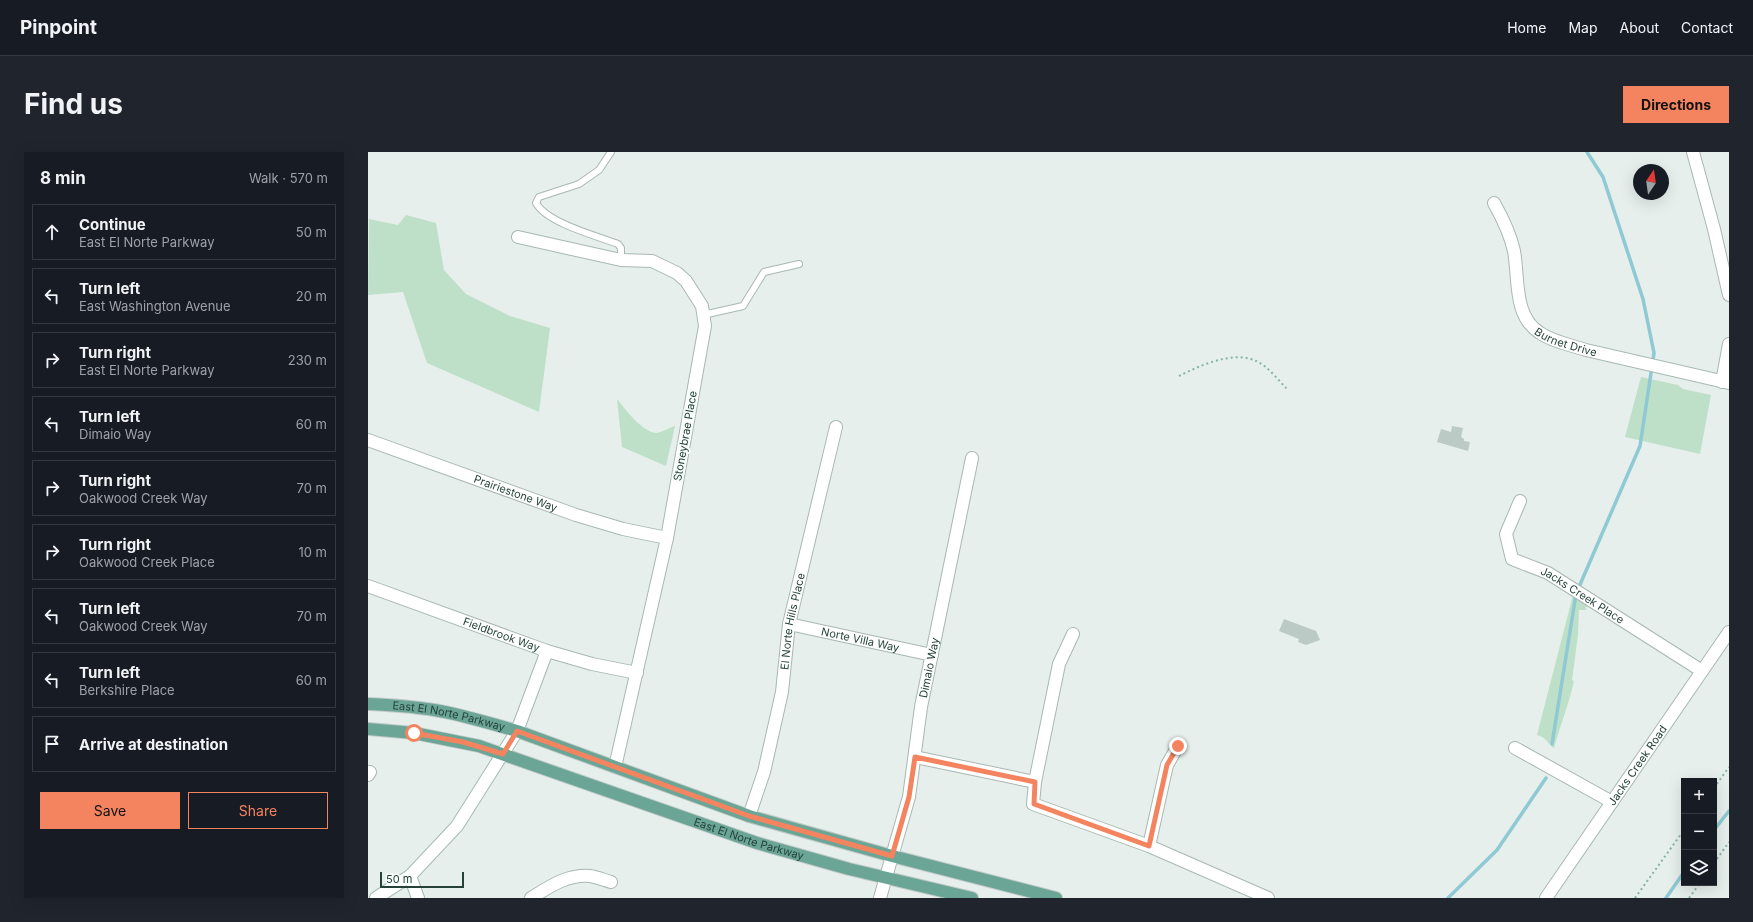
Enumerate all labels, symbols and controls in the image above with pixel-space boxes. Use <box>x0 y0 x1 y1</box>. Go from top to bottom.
text: Pinpoint <box>20 16 97 39</box>
text: Home <box>1507 19 1546 36</box>
text: Map <box>1568 19 1598 36</box>
text: About <box>1620 19 1659 36</box>
text: Contact <box>1681 19 1733 36</box>
button: Directions <box>1623 86 1729 123</box>
text: Find us <box>24 87 123 121</box>
north arrow <box>1633 164 1669 200</box>
text: 8 min <box>40 168 86 188</box>
text: Walk · 570 m <box>249 170 328 186</box>
text: Continue <box>79 215 146 234</box>
icon: ahead <box>41 221 63 243</box>
text: 50 m <box>296 224 327 240</box>
text: East El Norte Parkway <box>79 234 214 250</box>
text: Turn left <box>79 279 140 298</box>
icon: left <box>41 285 63 307</box>
text: 20 m <box>296 288 327 304</box>
text: East Washington Avenue <box>79 298 231 314</box>
street label: Burnet Drive <box>1532 324 1598 359</box>
text: Turn right <box>79 343 151 362</box>
icon: right <box>41 349 63 371</box>
text: 230 m <box>288 352 327 368</box>
text: East El Norte Parkway <box>79 362 214 378</box>
street label: Stoneybrae Place <box>670 390 700 482</box>
text: Turn left <box>79 407 140 426</box>
icon: left <box>41 413 63 435</box>
text: 60 m <box>296 416 327 432</box>
text: Dimaio Way <box>79 426 151 442</box>
text: Turn right <box>79 471 151 490</box>
street label: Prairiestone Way <box>472 472 559 515</box>
icon: right <box>41 477 63 499</box>
text: 70 m <box>297 480 327 496</box>
text: Oakwood Creek Way <box>79 490 208 506</box>
text: Turn right <box>79 535 151 554</box>
icon: right <box>41 541 63 563</box>
text: 10 m <box>298 544 327 560</box>
text: Oakwood Creek Place <box>79 554 215 570</box>
street label: Jacks Creek Place <box>1539 564 1627 627</box>
street label: El Norte Hills Place <box>777 571 808 671</box>
text: Turn left <box>79 599 140 618</box>
icon: left <box>41 605 63 627</box>
text: 70 m <box>297 608 327 624</box>
street label: Fieldbrook Way <box>461 614 542 655</box>
text: Oakwood Creek Way <box>79 618 208 634</box>
street label: Norte Villa Way <box>820 624 901 655</box>
street label: Dimaio Way <box>916 636 942 699</box>
text: Turn left <box>79 663 140 682</box>
icon: left <box>41 669 63 691</box>
text: 60 m <box>296 672 327 688</box>
text: Berkshire Place <box>79 682 175 698</box>
street label: East El Norte Parkway <box>392 698 507 734</box>
street label: Jacks Creek Road <box>1605 723 1670 808</box>
route start <box>405 724 423 742</box>
icon: arrive <box>41 733 63 755</box>
text: Arrive at destination <box>79 735 228 754</box>
route end <box>1169 737 1187 755</box>
map controls <box>1681 778 1717 886</box>
button: + <box>1681 778 1717 814</box>
button: Save <box>40 792 180 829</box>
button: Share <box>188 792 328 829</box>
button: − <box>1681 814 1717 850</box>
street label: East El Norte Parkway <box>692 815 806 863</box>
button: layers <box>1681 850 1717 886</box>
scale bar <box>380 870 464 889</box>
text: 50 m <box>386 872 412 886</box>

